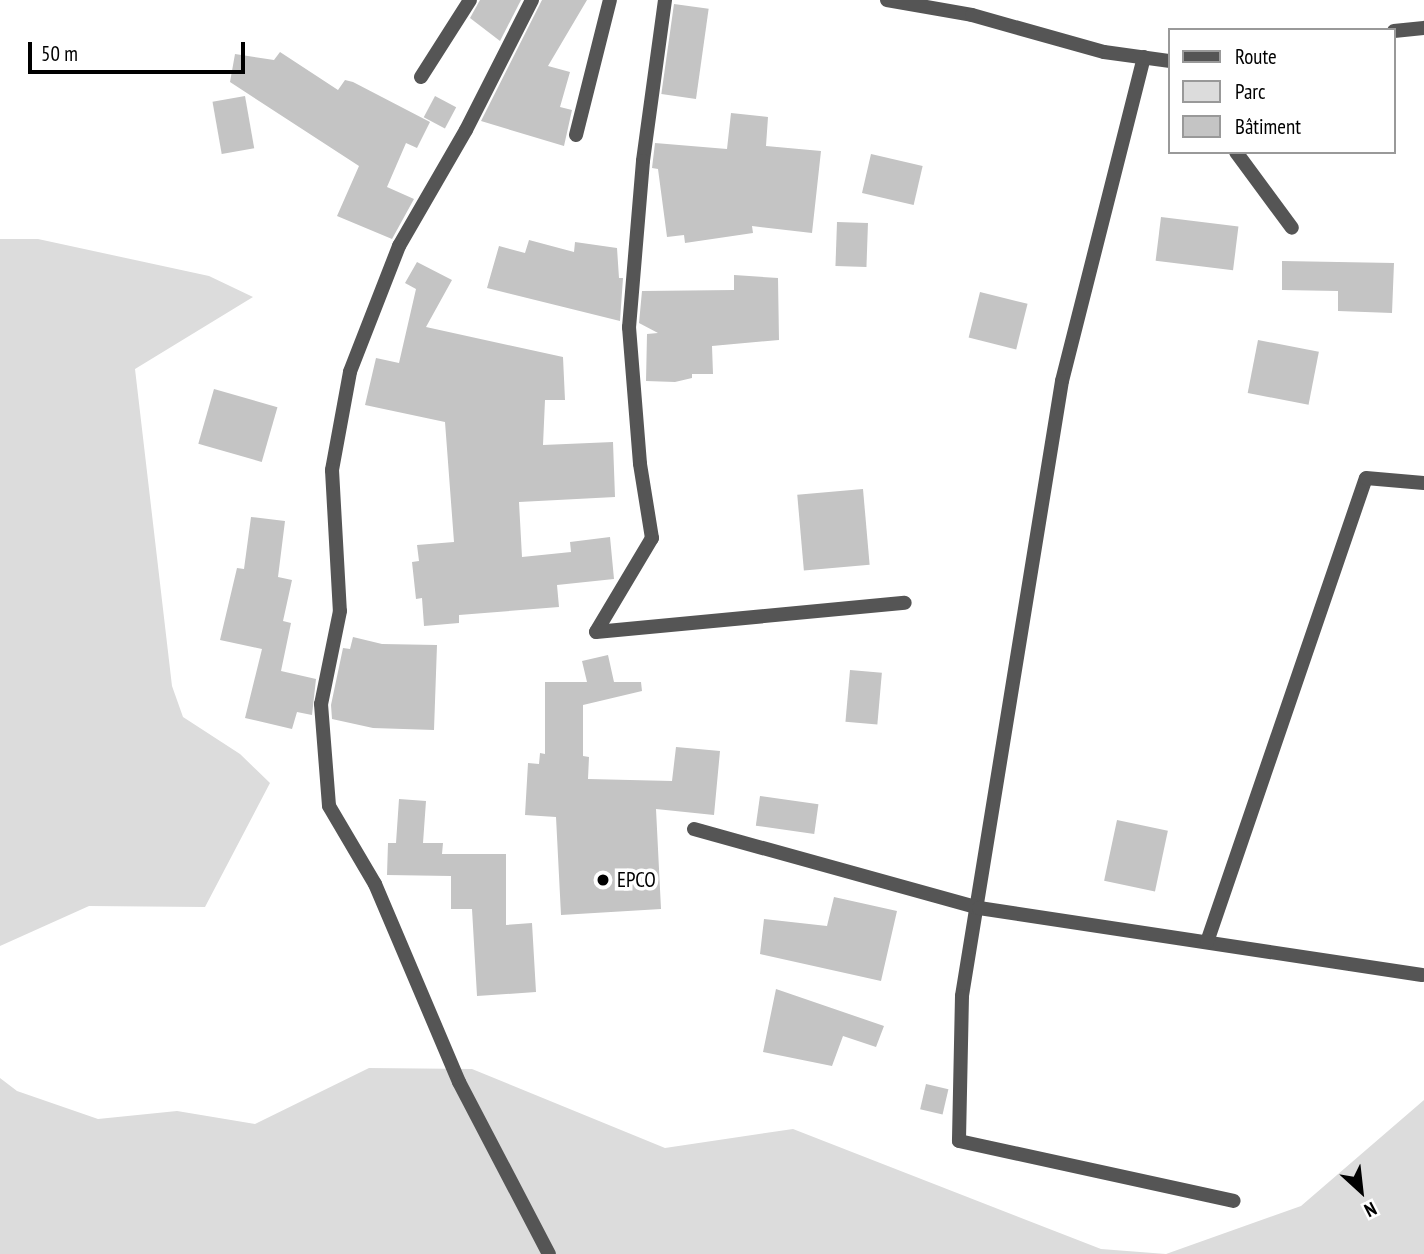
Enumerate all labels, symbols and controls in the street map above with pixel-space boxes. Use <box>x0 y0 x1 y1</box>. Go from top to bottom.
scale bar <box>32 28 248 72</box>
legend <box>1168 28 1396 154</box>
text: 50 m <box>41 40 78 67</box>
text: Route <box>1235 43 1277 70</box>
text: Parc <box>1235 78 1266 105</box>
text: Bâtiment <box>1235 113 1301 140</box>
place label: EPCO <box>617 867 656 893</box>
marker: EPCO <box>595 872 611 888</box>
north arrow <box>1326 1156 1396 1226</box>
text: N <box>1361 1197 1381 1223</box>

